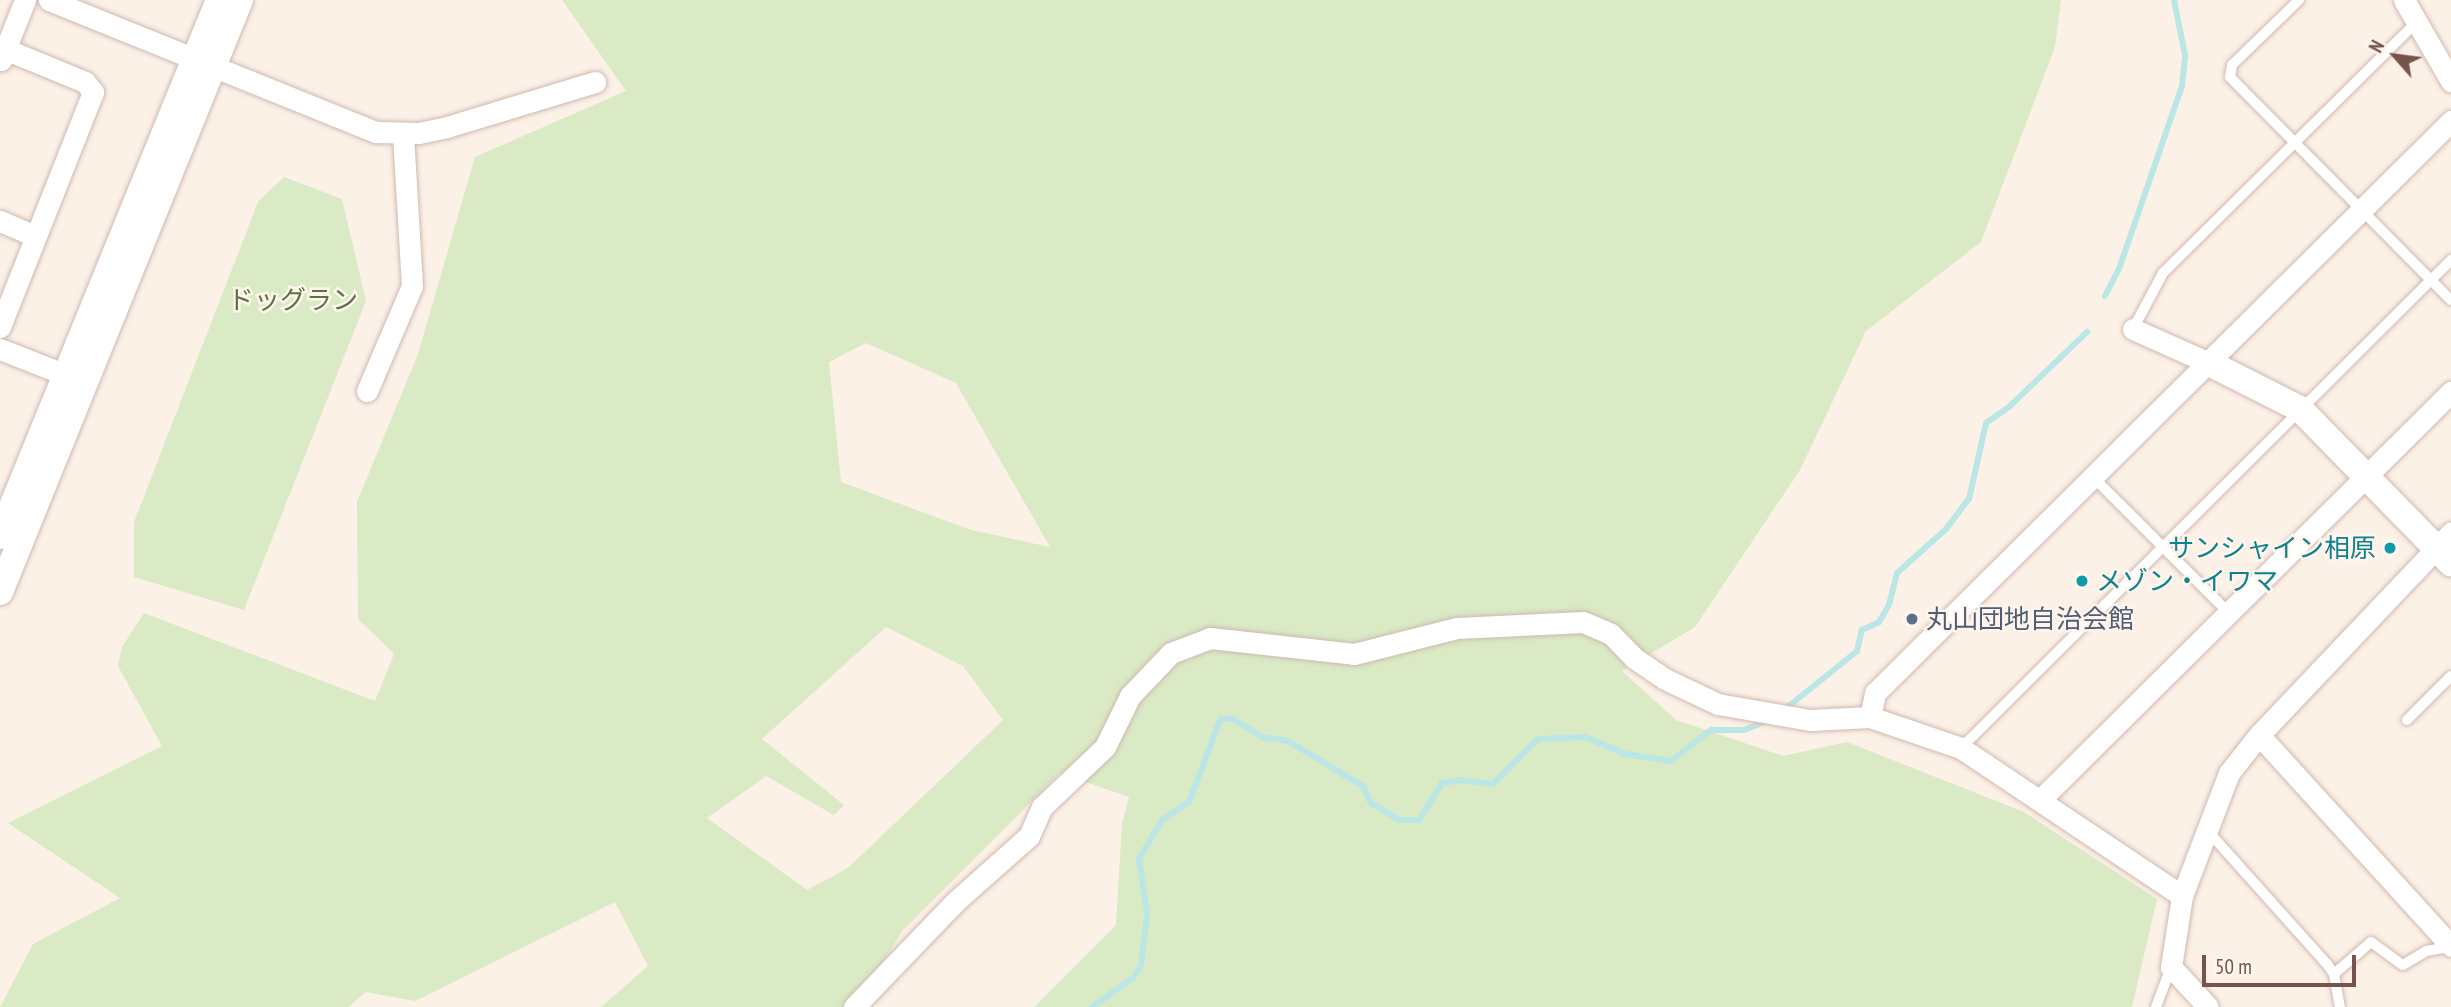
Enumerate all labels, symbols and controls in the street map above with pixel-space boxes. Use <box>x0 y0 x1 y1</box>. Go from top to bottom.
north arrow <box>2360 21 2430 91</box>
text: N <box>2363 36 2389 56</box>
park label: ドッグラン <box>228 284 358 316</box>
place label: サンシャイン相原 <box>2168 532 2376 564</box>
marker: サンシャイン相原 <box>2382 540 2398 556</box>
place label: メゾン・イワマ <box>2096 565 2278 597</box>
marker: メゾン・イワマ <box>2074 573 2090 589</box>
place label: 丸山団地自治会館 <box>1926 603 2134 635</box>
marker: 丸山団地自治会館 <box>1904 611 1920 627</box>
scale bar <box>2206 940 2360 984</box>
text: 50 m <box>2215 953 2252 980</box>

